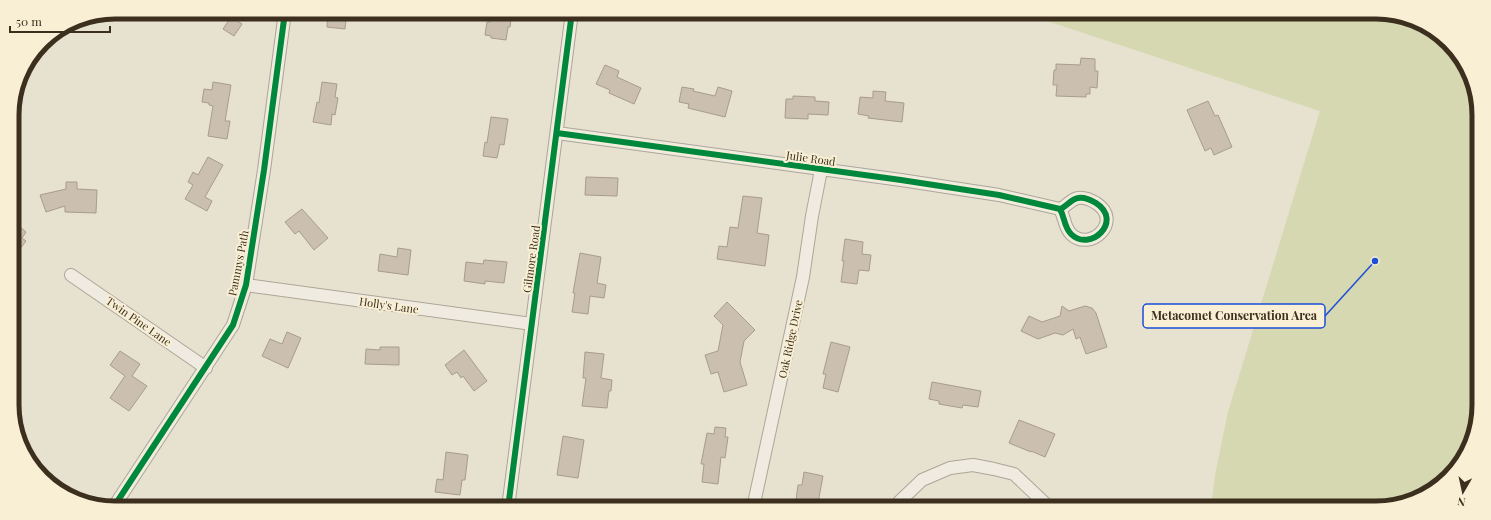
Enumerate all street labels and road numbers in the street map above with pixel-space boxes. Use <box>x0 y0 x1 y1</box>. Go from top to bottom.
street label: Julie Road <box>784 147 837 169</box>
street label: Gilmore Road <box>519 224 543 294</box>
street label: Pammys Path <box>224 228 252 297</box>
street label: Twin Pine Lane <box>103 293 175 349</box>
street label: Holly's Lane <box>358 293 420 317</box>
street label: Oak Ridge Drive <box>774 298 806 380</box>

